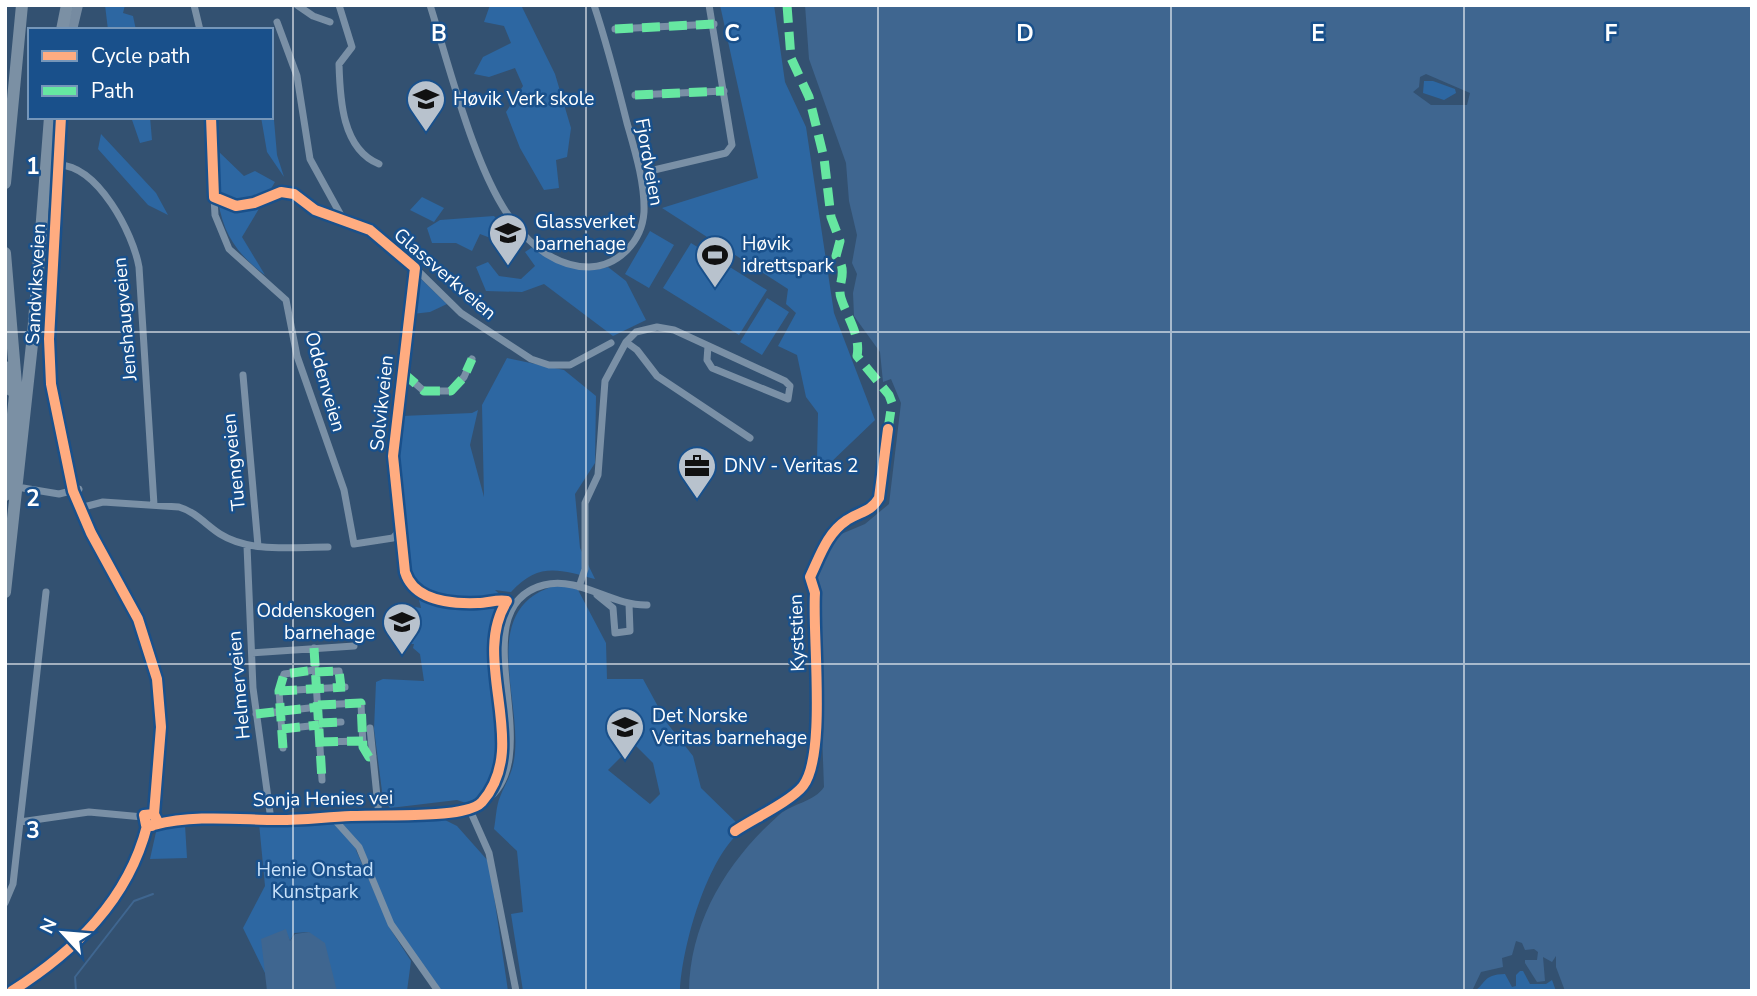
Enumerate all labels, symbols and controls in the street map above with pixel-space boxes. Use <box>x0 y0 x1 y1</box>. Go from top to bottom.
text: B <box>431 18 447 49</box>
text: C <box>724 18 740 49</box>
text: D <box>1016 18 1034 49</box>
text: E <box>1311 18 1325 49</box>
text: F <box>1605 18 1618 49</box>
legend <box>28 28 273 119</box>
text: Cycle path <box>91 42 190 70</box>
text: Path <box>91 77 134 105</box>
school or university icon: Høvik Verk skole <box>405 78 447 133</box>
place label: Høvik Verk skole <box>453 86 594 112</box>
street label: Fjordveien <box>629 116 669 208</box>
text: 1 <box>26 151 40 182</box>
place label: Glassverket barnehage <box>535 209 635 257</box>
school or university icon: Glassverket barnehage <box>487 212 529 267</box>
street label: Glassverkveien <box>388 222 502 326</box>
street label: Sandviksveien <box>20 223 52 345</box>
place label: Høvik idrettspark <box>742 231 834 279</box>
sports icon: Høvik idrettspark <box>694 234 736 289</box>
street label: Jenshaugveien <box>107 256 143 383</box>
street label: Oddenveien <box>298 329 352 435</box>
street label: Solvikveien <box>364 354 400 452</box>
street label: Tuengveien <box>216 412 252 512</box>
office icon: DNV - Veritas 2 <box>676 445 718 500</box>
place label: DNV - Veritas 2 <box>724 453 859 479</box>
text: 2 <box>26 483 40 514</box>
street label: Kyststien <box>783 594 811 672</box>
place label: Oddenskogen barnehage <box>256 598 375 646</box>
school or university icon: Oddenskogen barnehage <box>381 601 423 656</box>
street label: Helmerveien <box>221 630 257 740</box>
place label: Det Norske Veritas barnehage <box>651 703 807 751</box>
school or university icon: Det Norske Veritas barnehage <box>604 706 646 761</box>
street label: Sonja Henies vei <box>253 785 393 813</box>
text: 3 <box>26 815 40 846</box>
park label: Henie Onstad Kunstpark <box>257 857 373 905</box>
north arrow <box>28 898 98 968</box>
text: N <box>34 914 63 938</box>

